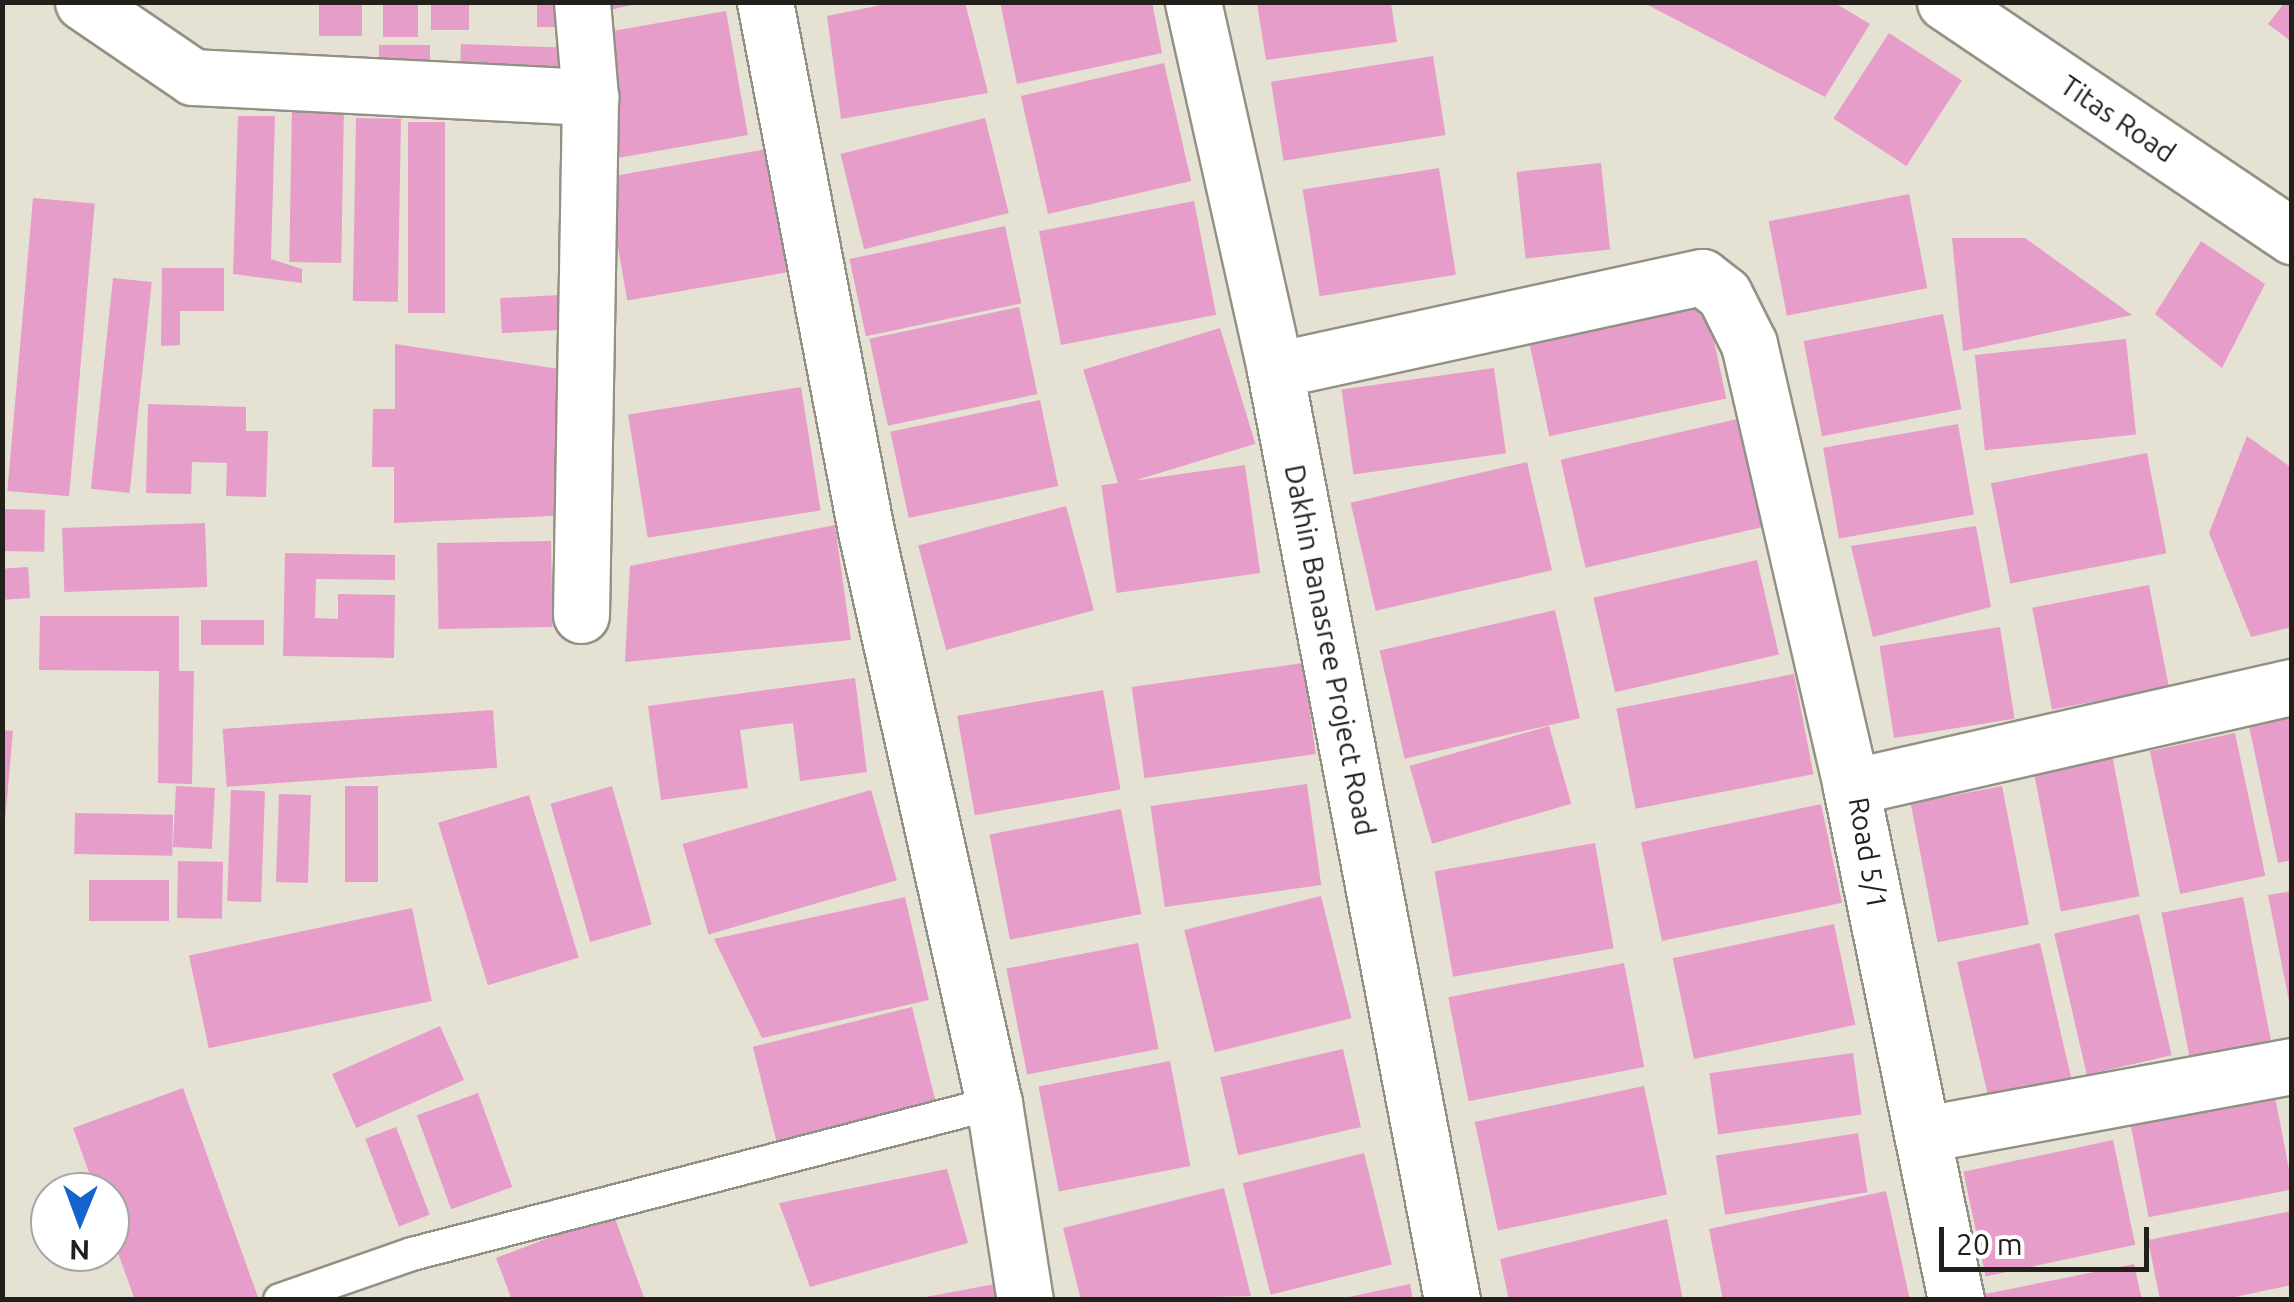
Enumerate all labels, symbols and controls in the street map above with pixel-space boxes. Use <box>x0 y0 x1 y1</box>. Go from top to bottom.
street label: Titas Road <box>2054 68 2182 170</box>
street label: Dakhin Banasree Project Road <box>1278 462 1382 838</box>
street label: Road 5/1 <box>1842 795 1894 911</box>
north arrow <box>30 1172 130 1272</box>
scale bar <box>1944 1207 2154 1269</box>
text: 20 m <box>1956 1227 2023 1261</box>
text: N <box>69 1235 90 1266</box>

